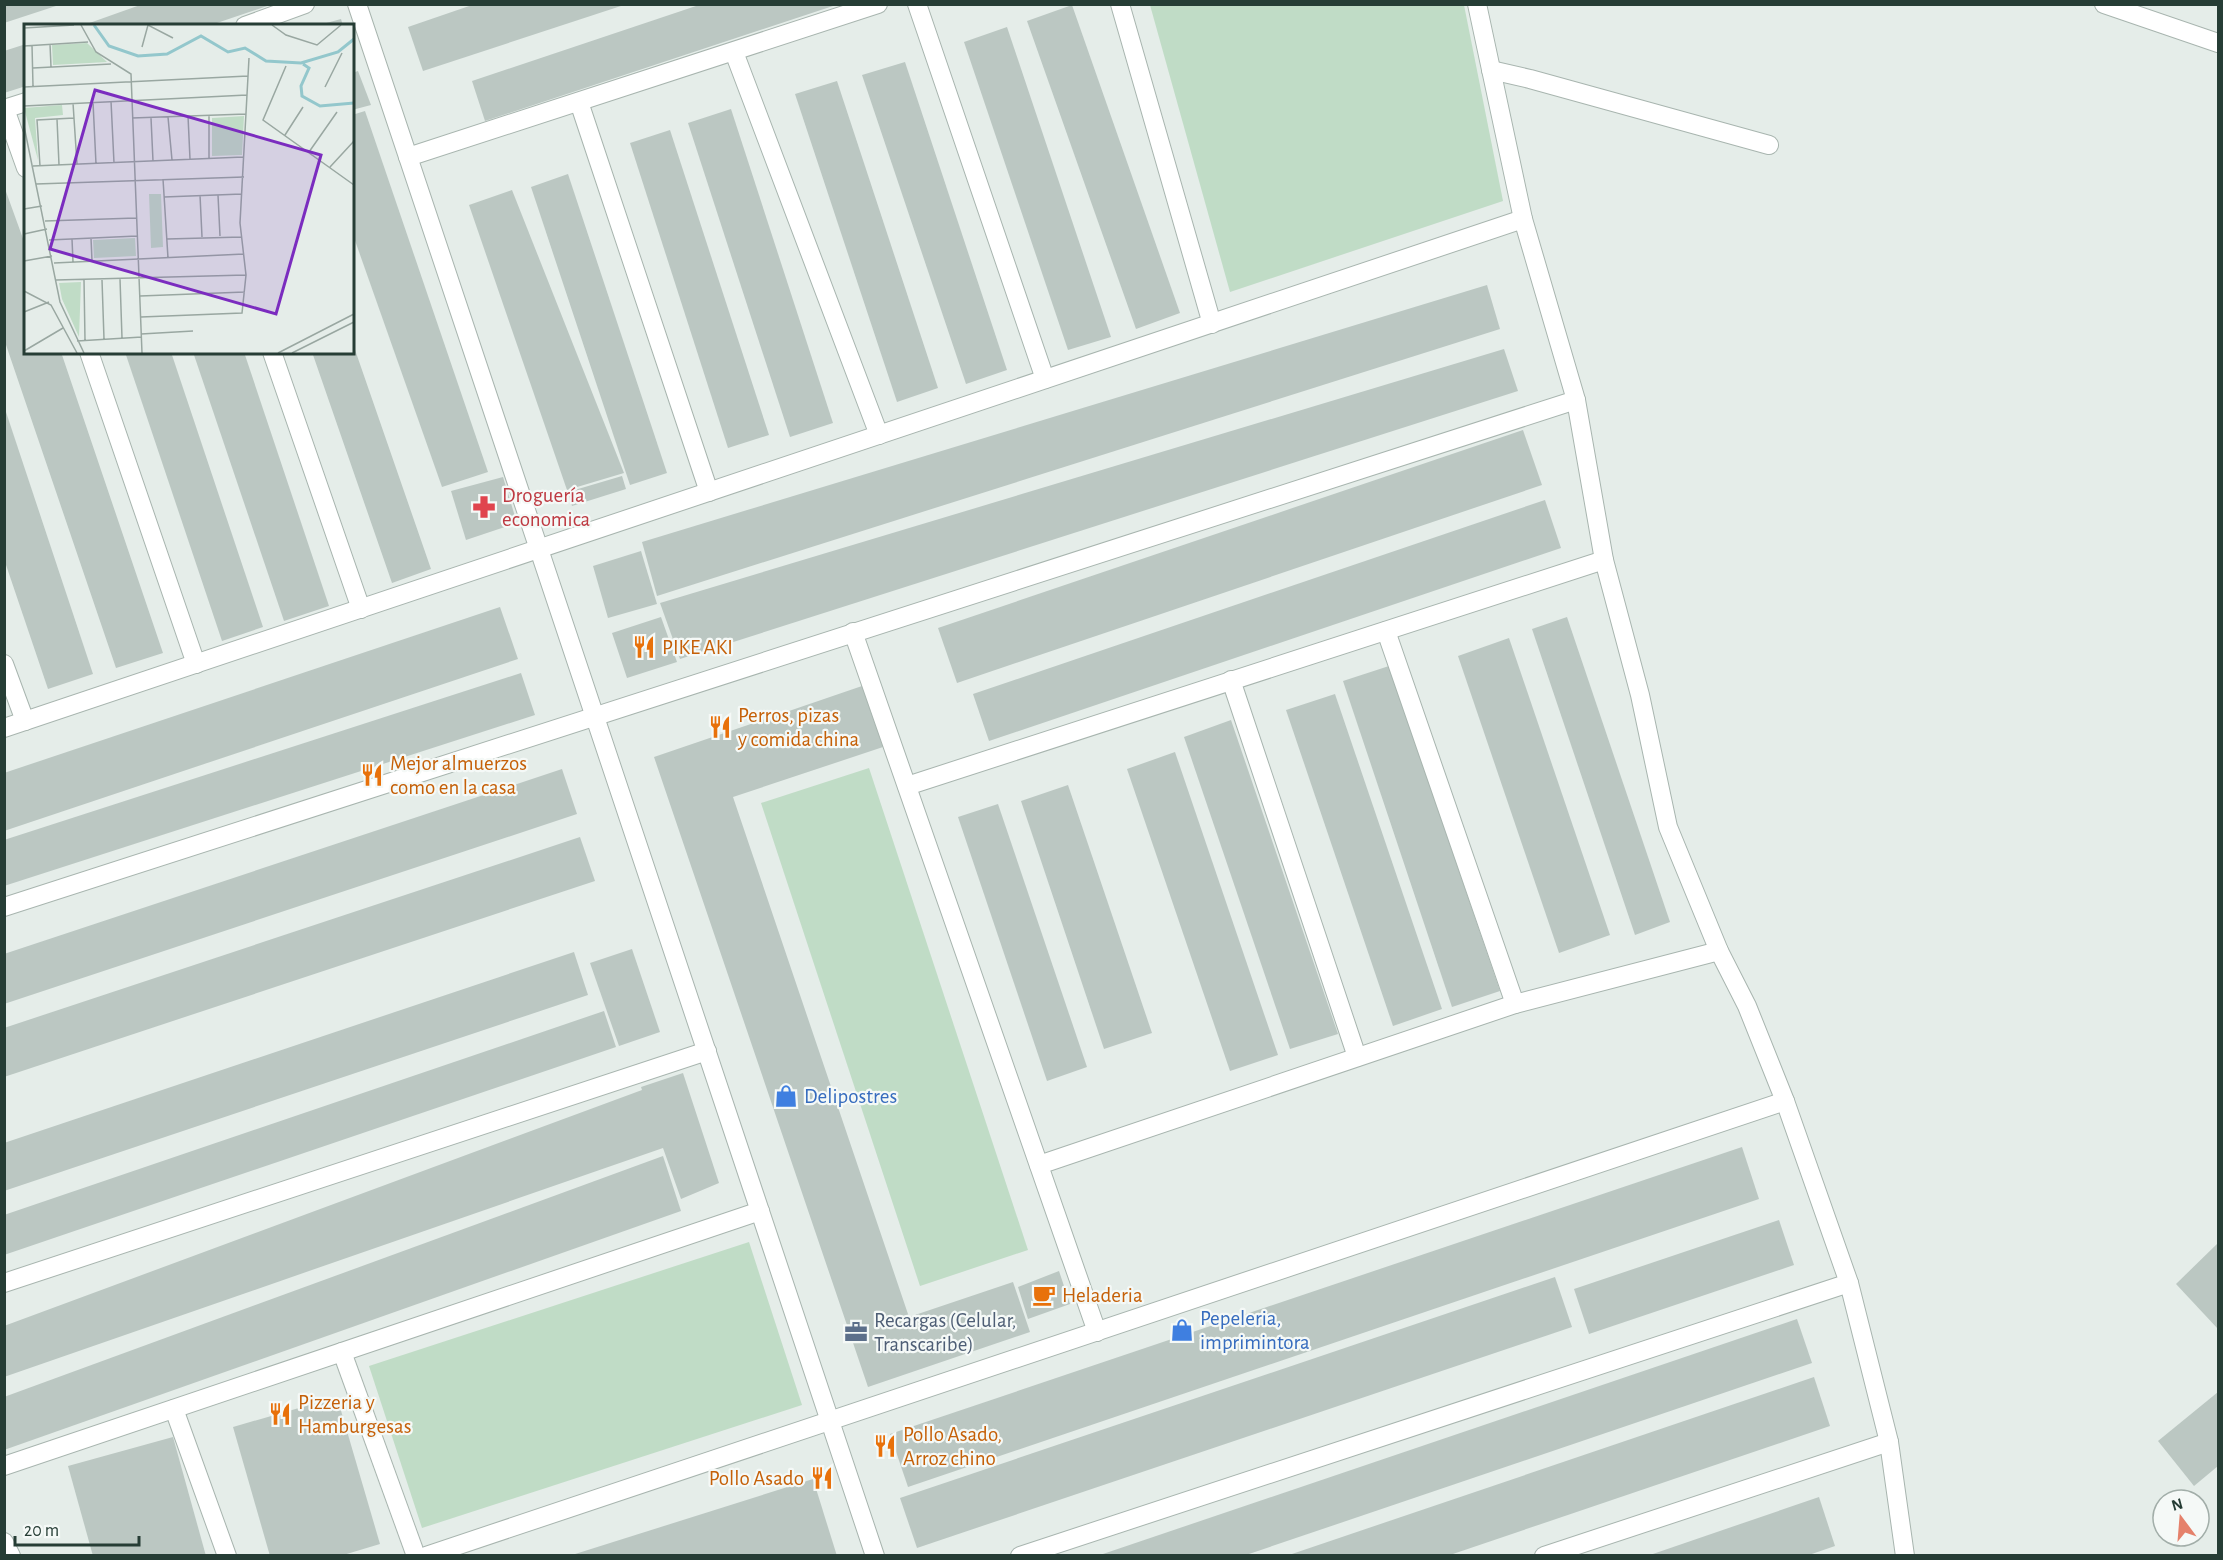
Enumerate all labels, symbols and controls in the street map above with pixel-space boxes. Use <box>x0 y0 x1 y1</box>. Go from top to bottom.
inset map <box>24 24 354 354</box>
place label: Droguería economica <box>502 485 591 530</box>
pharmacy icon: Droguería economica <box>471 494 497 520</box>
restaurant icon: PIKE AKI <box>631 634 657 660</box>
place label: PIKE AKI <box>662 637 733 658</box>
place label: Perros, pizas y comida china <box>737 705 859 750</box>
restaurant icon: Perros, pizas y comida china <box>707 714 733 740</box>
place label: Mejor almuerzos como en la casa <box>390 753 527 798</box>
restaurant icon: Mejor almuerzos como en la casa <box>359 762 385 788</box>
shop icon: Delipostres <box>773 1083 799 1109</box>
place label: Delipostres <box>804 1086 897 1107</box>
cafe icon: Heladeria <box>1031 1282 1057 1308</box>
place label: Heladeria <box>1062 1285 1143 1306</box>
place label: Pepeleria, imprimintora <box>1200 1308 1310 1353</box>
place label: Recargas (Celular, Transcaribe) <box>874 1310 1016 1355</box>
shop icon: Pepeleria, imprimintora <box>1169 1317 1195 1343</box>
office icon: Recargas (Celular, Transcaribe) <box>843 1319 869 1345</box>
place label: Pizzeria y Hamburgesas <box>298 1392 411 1437</box>
restaurant icon: Pizzeria y Hamburgesas <box>267 1401 293 1427</box>
place label: Pollo Asado, Arroz chino <box>903 1424 1002 1469</box>
restaurant icon: Pollo Asado, Arroz chino <box>872 1433 898 1459</box>
restaurant icon: Pollo Asado <box>809 1465 835 1491</box>
place label: Pollo Asado <box>709 1468 804 1489</box>
north arrow <box>2151 1488 2211 1548</box>
text: N <box>2170 1495 2185 1514</box>
scale bar <box>15 1509 140 1547</box>
text: 20 m <box>24 1522 59 1540</box>

